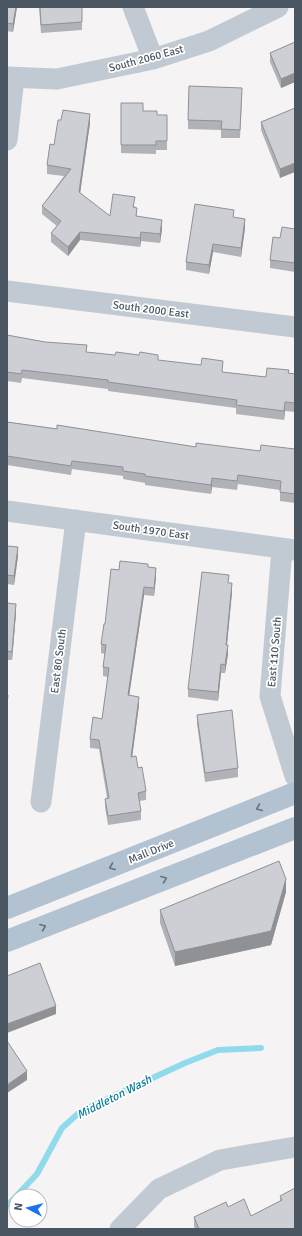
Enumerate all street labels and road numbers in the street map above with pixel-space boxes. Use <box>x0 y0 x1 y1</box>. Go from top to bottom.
street label: South 2060 East <box>107 42 185 75</box>
street label: South 2000 East <box>112 298 190 321</box>
street label: South 1970 East <box>112 519 190 542</box>
street label: East 110 South <box>265 616 284 688</box>
street label: East 80 South <box>48 628 69 694</box>
street label: Mall Drive <box>127 836 176 866</box>

